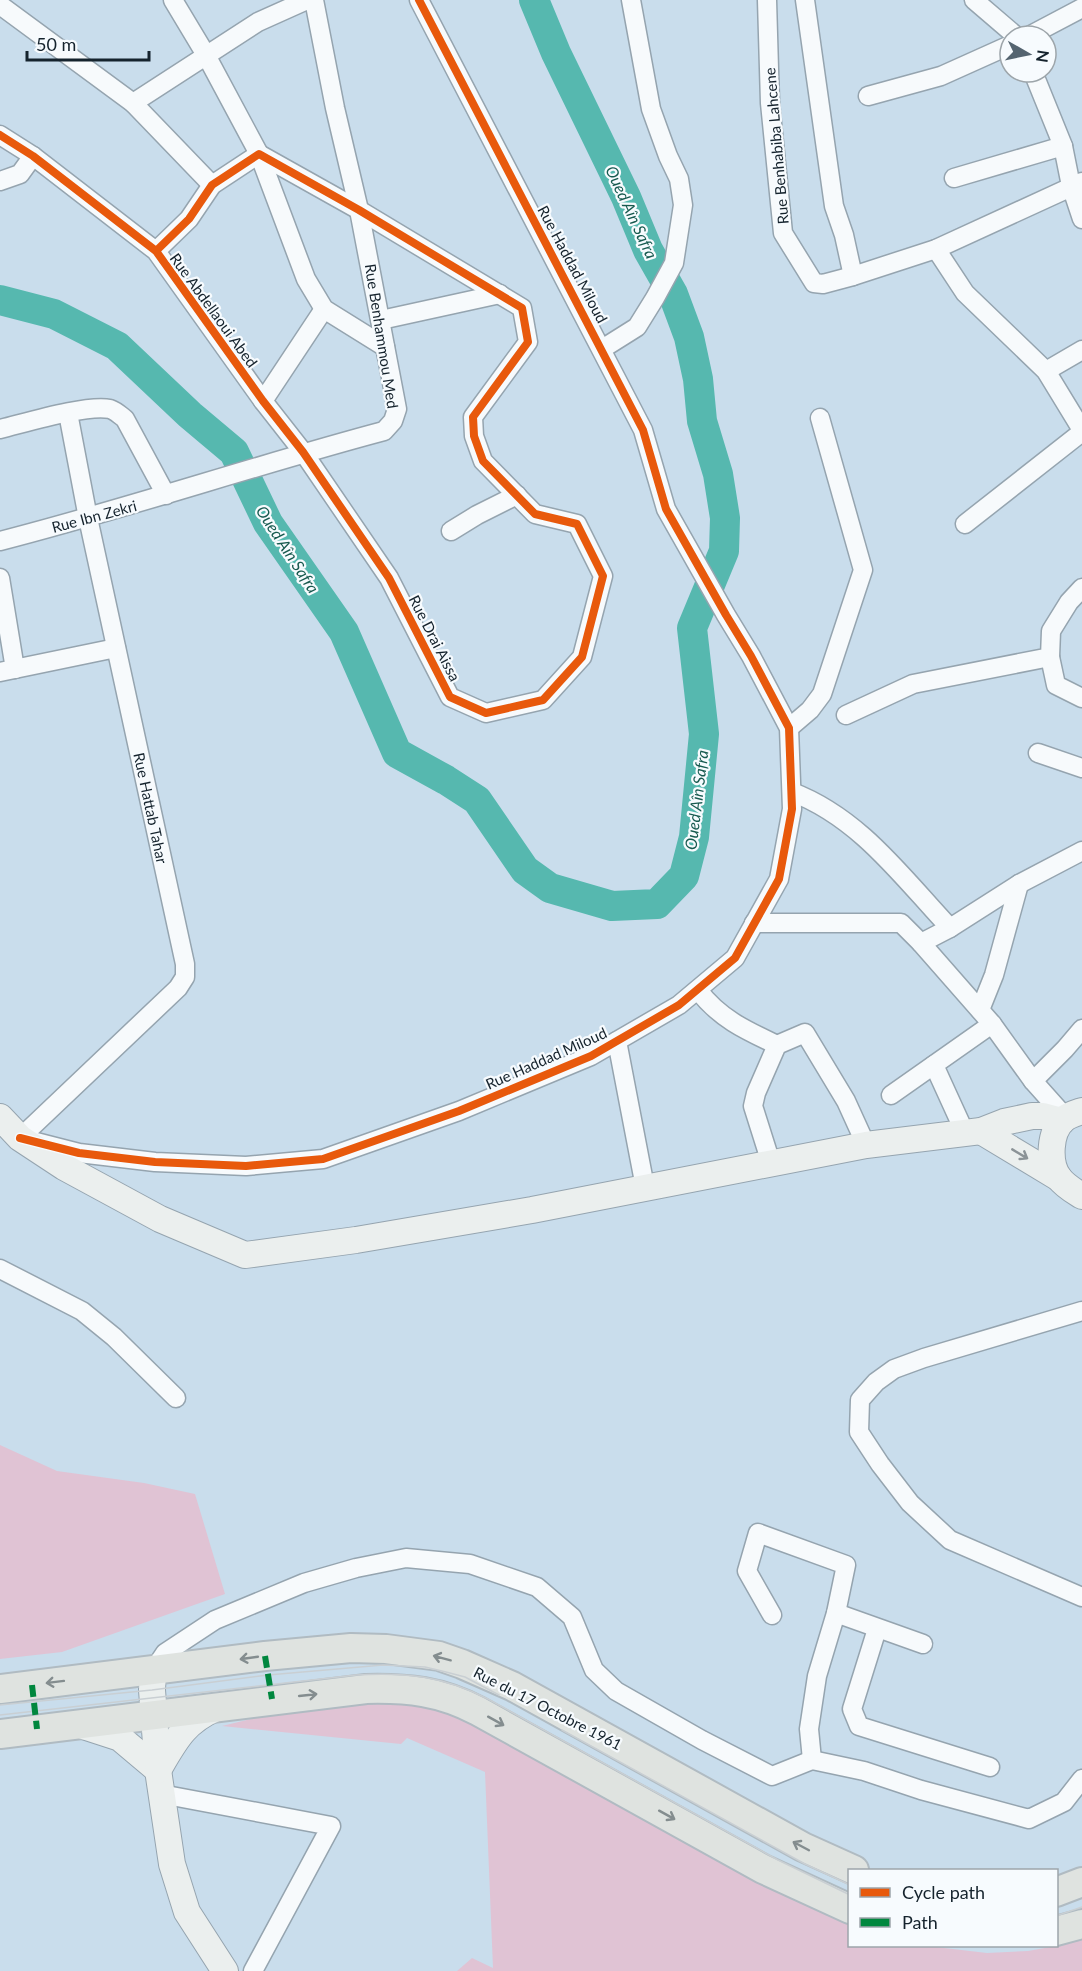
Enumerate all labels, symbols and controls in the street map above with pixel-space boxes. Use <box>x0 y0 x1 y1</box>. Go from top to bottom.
scale bar <box>27 24 148 62</box>
north arrow <box>998 24 1058 84</box>
text: 50 m <box>36 33 76 55</box>
text: N <box>1033 49 1054 64</box>
street label: Rue Benhabiba Lahcene <box>760 67 792 225</box>
water label: Oued Aîn Safra <box>602 163 662 261</box>
street label: Rue Haddad Miloud <box>534 202 612 326</box>
street label: Rue Abdellaoui Abed <box>167 249 261 371</box>
street label: Rue Benhammou Med <box>362 262 402 410</box>
street label: Rue Ibn Zekri <box>50 496 138 536</box>
water label: Oued Aîn Safra <box>253 502 323 596</box>
street label: Rue Drai Aissa <box>406 592 464 684</box>
water label: Oued Aîn Safra <box>680 749 712 851</box>
street label: Rue Hattab Tahar <box>130 751 172 866</box>
street label: Rue Haddad Miloud <box>483 1023 609 1093</box>
one-way arrow <box>1011 1149 1028 1161</box>
one-way arrow <box>239 1652 259 1663</box>
one-way arrow <box>433 1652 452 1663</box>
street label: Rue du 17 Octobre 1961 <box>471 1663 625 1753</box>
one-way arrow <box>46 1677 66 1688</box>
one-way arrow <box>298 1690 317 1701</box>
one-way arrow <box>487 1715 504 1727</box>
one-way arrow <box>658 1809 675 1821</box>
one-way arrow <box>792 1840 810 1851</box>
legend <box>848 1869 1058 1947</box>
text: Cycle path <box>902 1881 985 1903</box>
text: Path <box>902 1911 938 1933</box>

